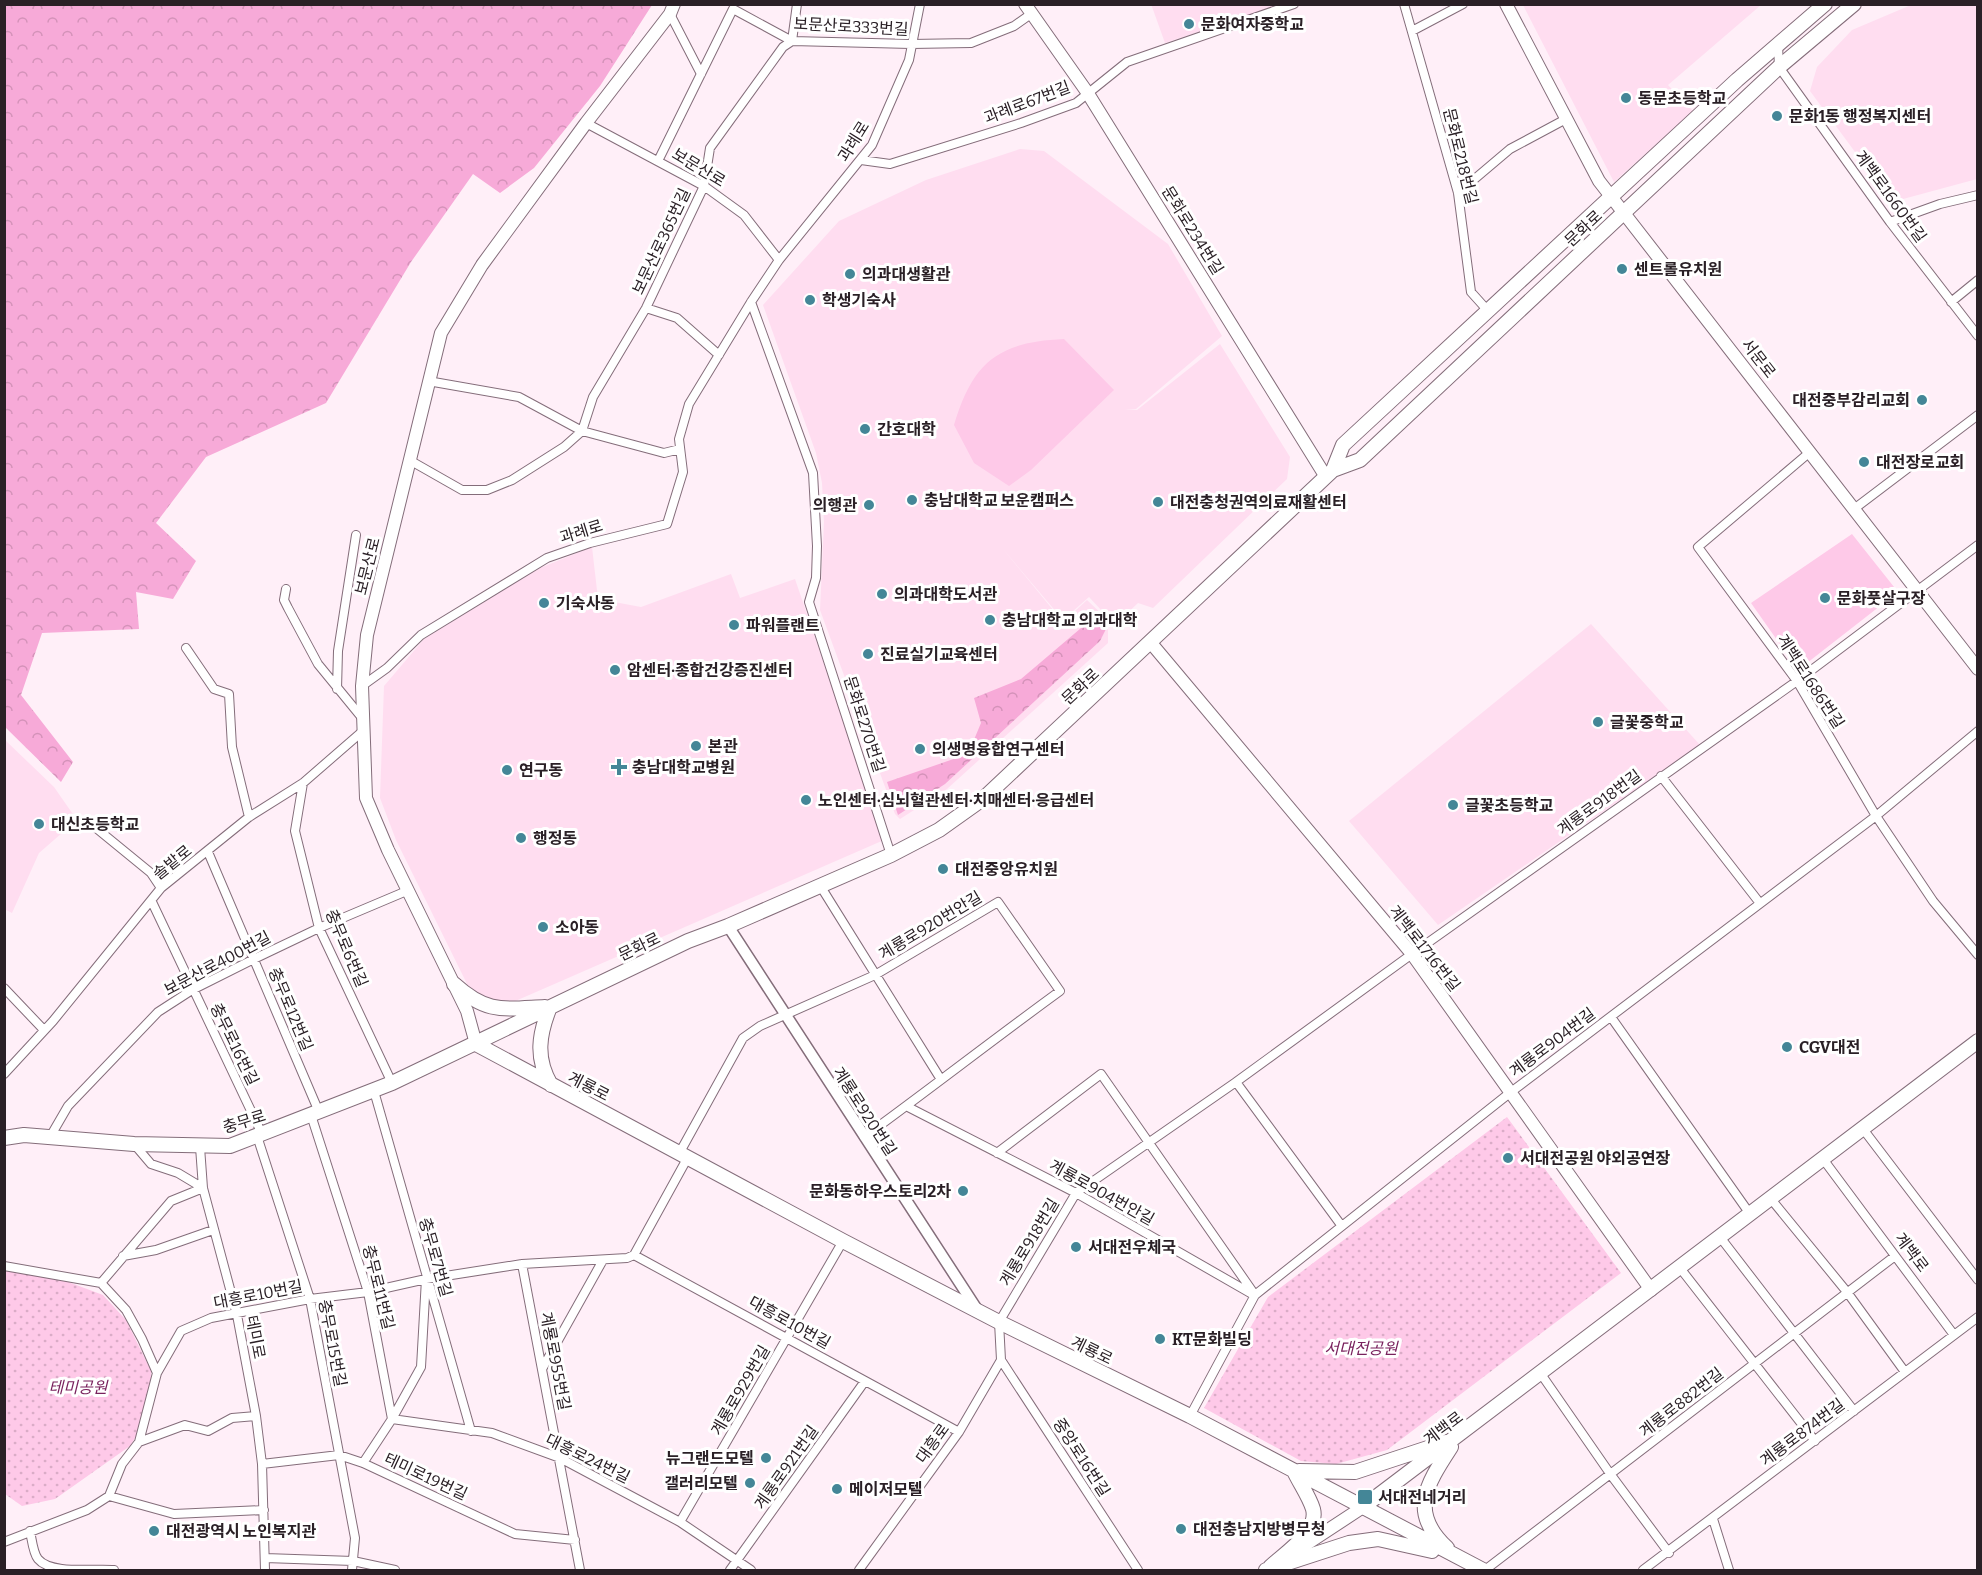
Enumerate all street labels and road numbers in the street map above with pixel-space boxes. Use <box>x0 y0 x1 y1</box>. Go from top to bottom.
street label: 보문산로333번길 <box>793 14 909 39</box>
street label: 과례로67번길 <box>981 77 1073 128</box>
street label: 문화로218번길 <box>1439 106 1482 206</box>
street label: 과례로 <box>834 117 873 165</box>
street label: 보문산로 <box>669 144 729 191</box>
street label: 계백로1660번길 <box>1851 147 1930 246</box>
street label: 문화로234번길 <box>1158 182 1227 278</box>
street label: 보문산로365번길 <box>629 185 694 297</box>
street label: 문화로 <box>1561 206 1606 250</box>
street label: 서문로 <box>1738 335 1780 382</box>
street label: 과례로 <box>557 516 605 547</box>
street label: 보문산로 <box>351 535 384 597</box>
street label: 계백로1686번길 <box>1773 631 1848 732</box>
street label: 문화로 <box>1058 664 1103 708</box>
street label: 문화로270번길 <box>840 674 889 775</box>
street label: 계룡로918번길 <box>1554 766 1645 839</box>
street label: 솔밭로 <box>149 841 196 884</box>
street label: 계룡로920번안길 <box>875 887 985 964</box>
street label: 계백로1716번길 <box>1385 901 1464 995</box>
street label: 충무로6번길 <box>322 906 371 990</box>
street label: 보문산로400번길 <box>161 927 274 1000</box>
street label: 문화로 <box>615 928 663 965</box>
street label: 충무로12번길 <box>264 965 317 1054</box>
street label: 충무로16번길 <box>206 1000 263 1089</box>
street label: 계룡로904번길 <box>1506 1004 1599 1081</box>
street label: 계룡로920번길 <box>829 1063 900 1159</box>
street label: 계룡로 <box>565 1068 613 1105</box>
street label: 충무로 <box>220 1106 268 1137</box>
street label: 계룡로904번안길 <box>1046 1156 1158 1229</box>
street label: 계룡로918번길 <box>996 1195 1063 1290</box>
street label: 충무로7번길 <box>415 1215 456 1299</box>
street label: 계백로 <box>1891 1229 1933 1276</box>
street label: 충무로11번길 <box>359 1243 398 1331</box>
street label: 대흥로10번길 <box>212 1277 304 1312</box>
street label: 대흥로10번길 <box>746 1292 834 1353</box>
street label: 충무로15번길 <box>315 1298 350 1388</box>
street label: 계룡로955번길 <box>537 1310 574 1412</box>
street label: 테미로 <box>242 1314 269 1361</box>
street label: 계룡로 <box>1068 1332 1116 1369</box>
street label: 계룡로929번길 <box>707 1342 774 1439</box>
street label: 계룡로882번길 <box>1635 1364 1727 1441</box>
street label: 계룡로874번길 <box>1756 1395 1848 1470</box>
street label: 계백로 <box>1420 1407 1467 1449</box>
street label: 중앙로16번길 <box>1049 1415 1114 1500</box>
street label: 대흥로 <box>912 1420 953 1467</box>
street label: 계룡로921번길 <box>750 1422 822 1513</box>
street label: 대흥로24번길 <box>542 1430 633 1487</box>
street label: 테미로19번길 <box>381 1449 470 1504</box>

